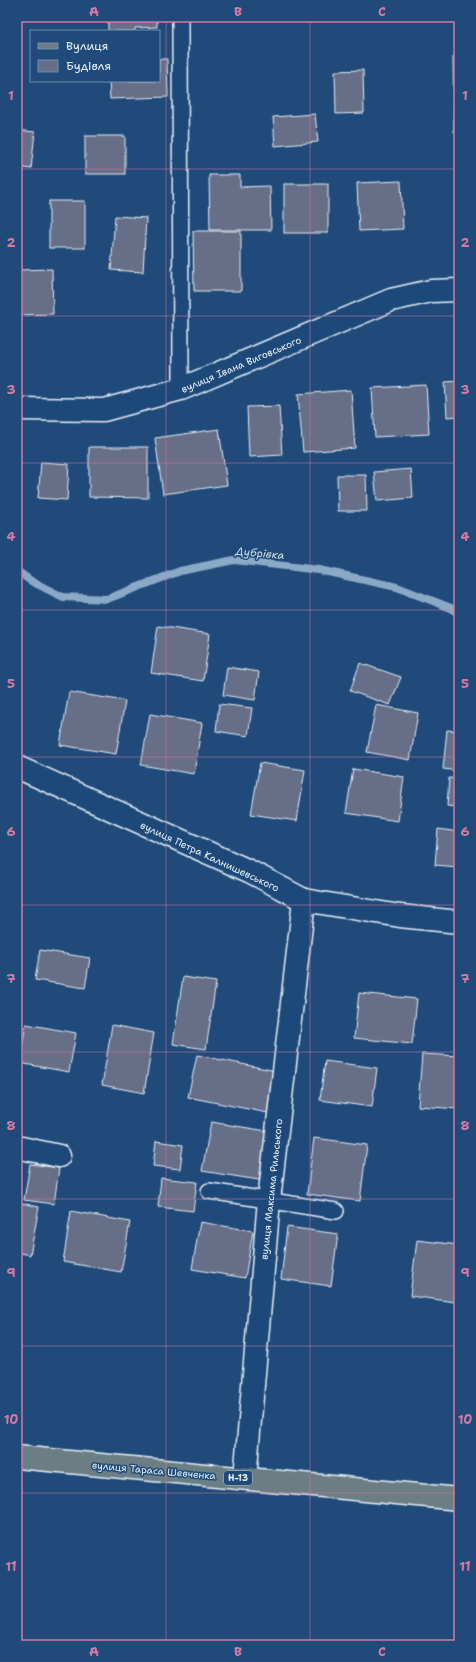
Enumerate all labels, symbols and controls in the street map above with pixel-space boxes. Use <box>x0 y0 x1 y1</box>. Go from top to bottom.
text: A <box>89 3 99 20</box>
text: B <box>234 3 242 20</box>
text: C <box>378 3 386 20</box>
legend <box>30 30 160 82</box>
text: Вулиця <box>66 38 108 54</box>
text: Будівля <box>66 58 111 74</box>
text: 1 <box>8 87 14 104</box>
text: 1 <box>462 87 468 104</box>
text: 2 <box>6 234 16 251</box>
text: 2 <box>460 234 470 251</box>
street label: вулиця Івана Виговського <box>179 333 303 396</box>
text: 3 <box>6 381 16 398</box>
text: 3 <box>460 381 470 398</box>
text: 4 <box>6 528 16 545</box>
text: 4 <box>460 528 470 545</box>
water label: Дубрівка <box>234 544 285 563</box>
text: 5 <box>7 675 15 692</box>
text: 5 <box>461 675 469 692</box>
street label: вулиця Петра Калнишевського <box>138 818 281 894</box>
text: 6 <box>6 823 16 840</box>
text: 6 <box>460 823 470 840</box>
text: 7 <box>6 970 16 987</box>
text: 7 <box>460 970 470 987</box>
text: 8 <box>6 1117 16 1134</box>
text: 8 <box>460 1117 470 1134</box>
street label: вулиця Максима Рильського <box>258 1118 285 1260</box>
text: 9 <box>6 1264 16 1281</box>
text: 9 <box>460 1264 470 1281</box>
text: 10 <box>4 1411 18 1428</box>
text: 10 <box>458 1411 472 1428</box>
street label: вулиця Тараса Шевченка <box>92 1459 217 1482</box>
road number: Н-13 <box>224 1471 252 1485</box>
text: 11 <box>5 1558 17 1575</box>
text: 11 <box>459 1558 471 1575</box>
text: A <box>89 1643 99 1660</box>
text: B <box>234 1643 242 1660</box>
text: C <box>378 1643 386 1660</box>

